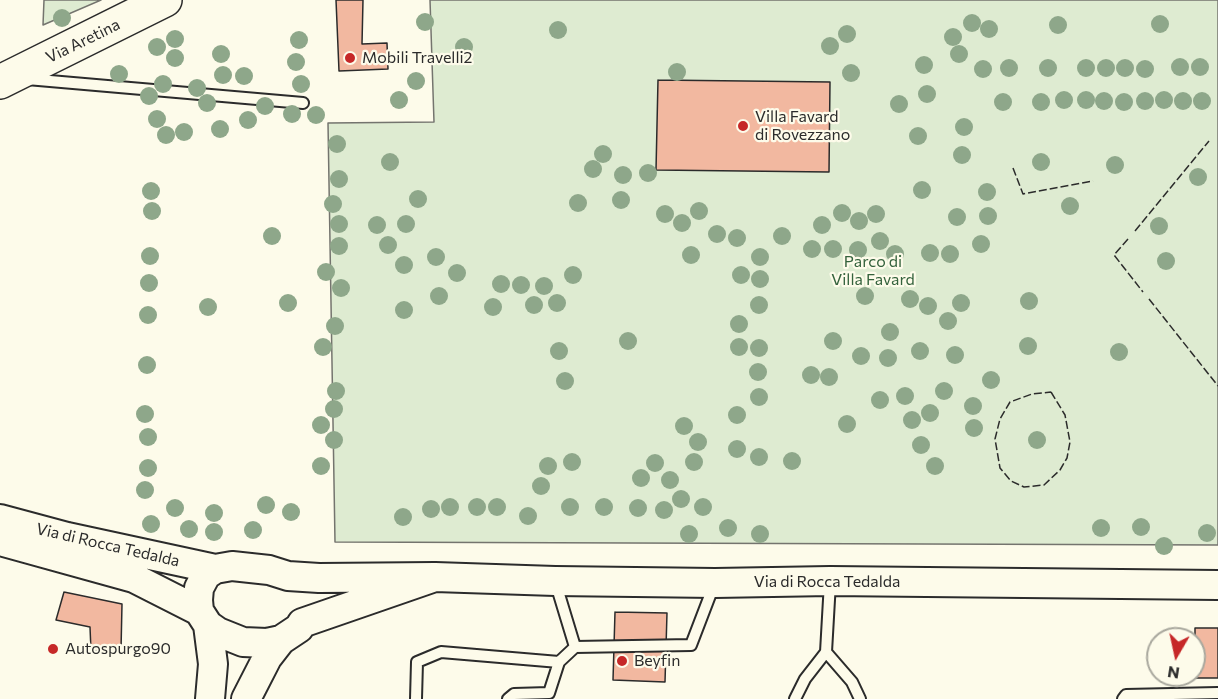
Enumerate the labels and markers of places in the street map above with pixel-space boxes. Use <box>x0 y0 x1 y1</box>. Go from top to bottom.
place label: Mobili Travelli2 <box>362 48 472 68</box>
marker: Mobili Travelli2 <box>343 51 357 65</box>
place label: Villa Favard di Rovezzano <box>755 107 850 145</box>
marker: Villa Favard di Rovezzano <box>736 119 750 133</box>
place label: Autospurgo90 <box>65 639 171 659</box>
marker: Autospurgo90 <box>46 642 60 656</box>
place label: Beyfin <box>634 651 680 671</box>
marker: Beyfin <box>615 654 629 668</box>

